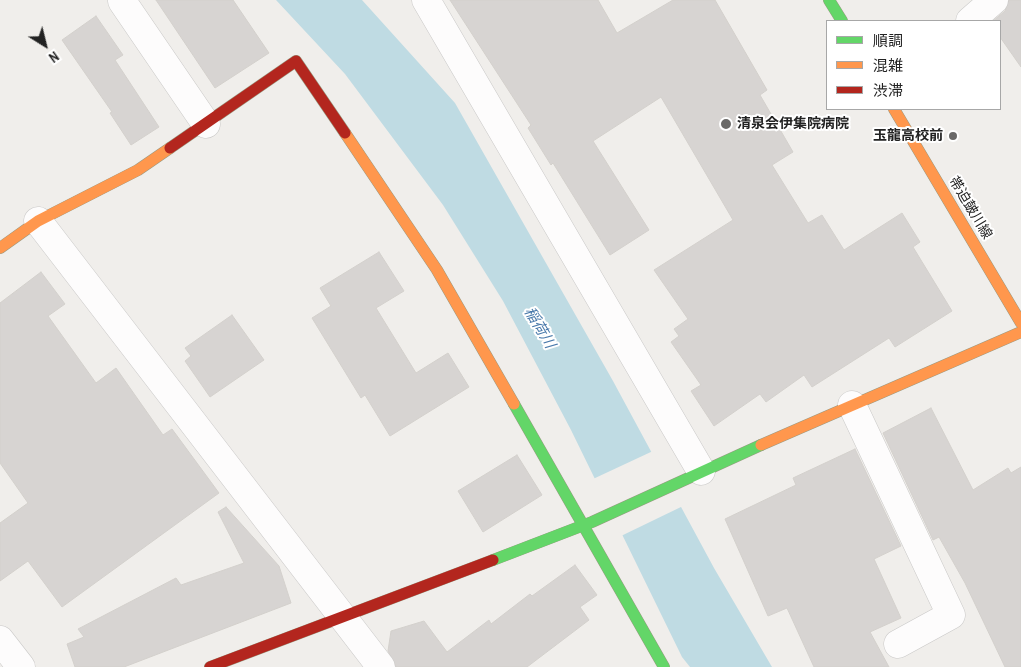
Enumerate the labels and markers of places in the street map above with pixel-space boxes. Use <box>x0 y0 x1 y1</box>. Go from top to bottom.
place label: 清泉会伊集院病院 <box>737 116 849 132</box>
marker: 清泉会伊集院病院 <box>719 117 733 131</box>
place label: 玉龍高校前 <box>873 128 943 144</box>
marker: 玉龍高校前 <box>947 130 959 142</box>

